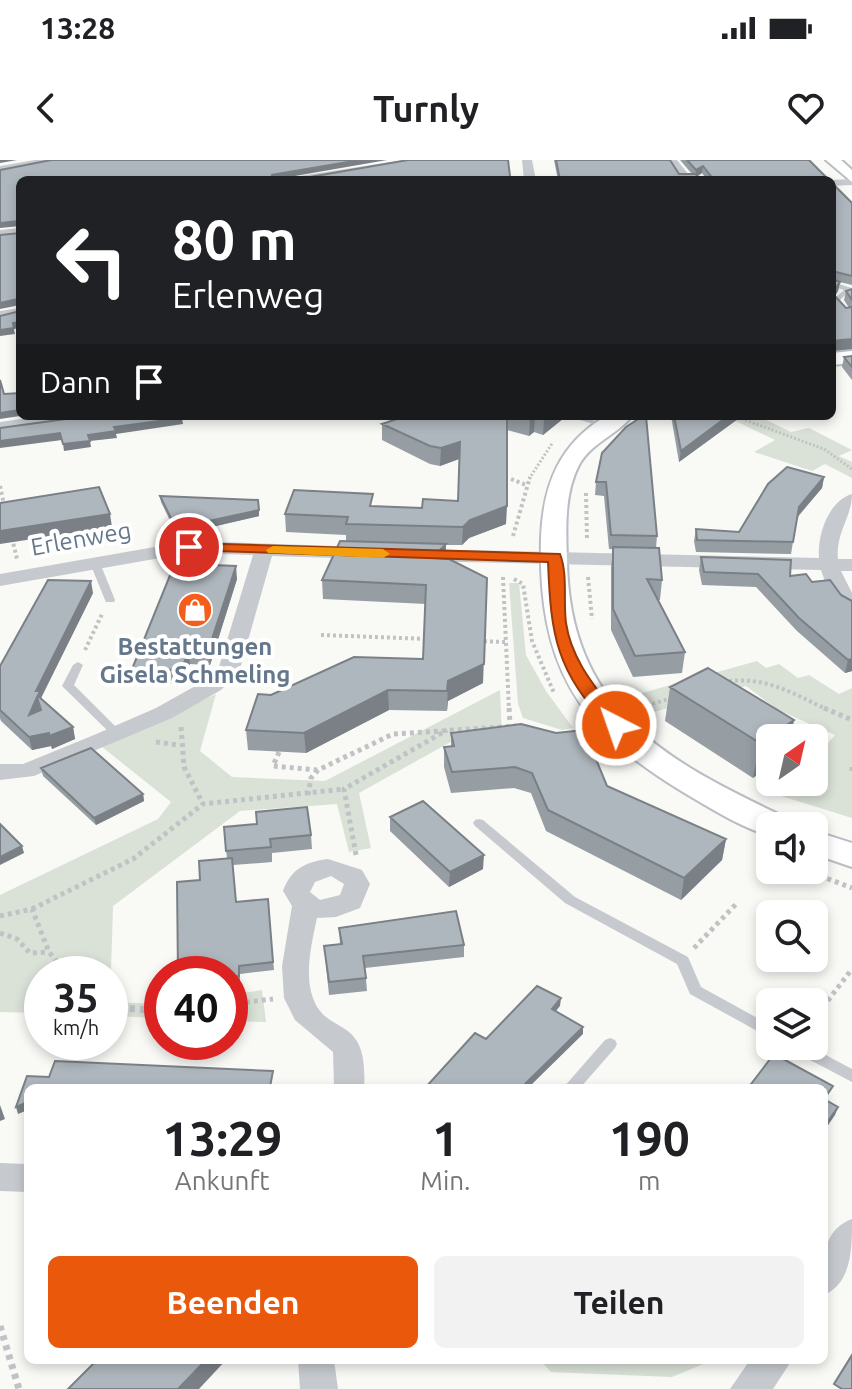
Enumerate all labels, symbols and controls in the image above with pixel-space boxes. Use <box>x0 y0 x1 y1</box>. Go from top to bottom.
text: 13:28 <box>40 11 115 45</box>
icon: back <box>24 86 68 130</box>
icon: heart <box>784 86 828 130</box>
text: Turnly <box>373 88 479 129</box>
icon: left <box>40 208 144 312</box>
text: 80 m <box>172 208 297 271</box>
text: Erlenweg <box>172 274 324 315</box>
icon: arrive <box>127 360 171 404</box>
text: Dann <box>40 365 111 399</box>
pin <box>155 513 223 581</box>
street label: Erlenweg <box>29 516 133 561</box>
icon: arrive <box>167 525 211 569</box>
shop icon: Bestattungen Gisela Schmeling <box>176 591 214 629</box>
place label: Bestattungen Gisela Schmeling <box>100 633 290 688</box>
position arrow <box>574 683 658 767</box>
north arrow <box>756 724 828 796</box>
map controls <box>756 724 828 1060</box>
button: sound <box>756 812 828 884</box>
button: search <box>756 900 828 972</box>
speed limit sign: 40 <box>144 956 248 1060</box>
text: 35 <box>53 975 99 1020</box>
button: layers <box>756 988 828 1060</box>
text: km/h <box>53 1016 99 1039</box>
text: 13:29 <box>162 1111 282 1165</box>
text: 1 <box>432 1111 459 1165</box>
text: 190 <box>609 1111 690 1165</box>
text: Ankunft <box>175 1166 270 1195</box>
text: Min. <box>420 1166 471 1195</box>
text: m <box>638 1166 660 1195</box>
button: Beenden <box>48 1256 418 1348</box>
button: Teilen <box>434 1256 804 1348</box>

